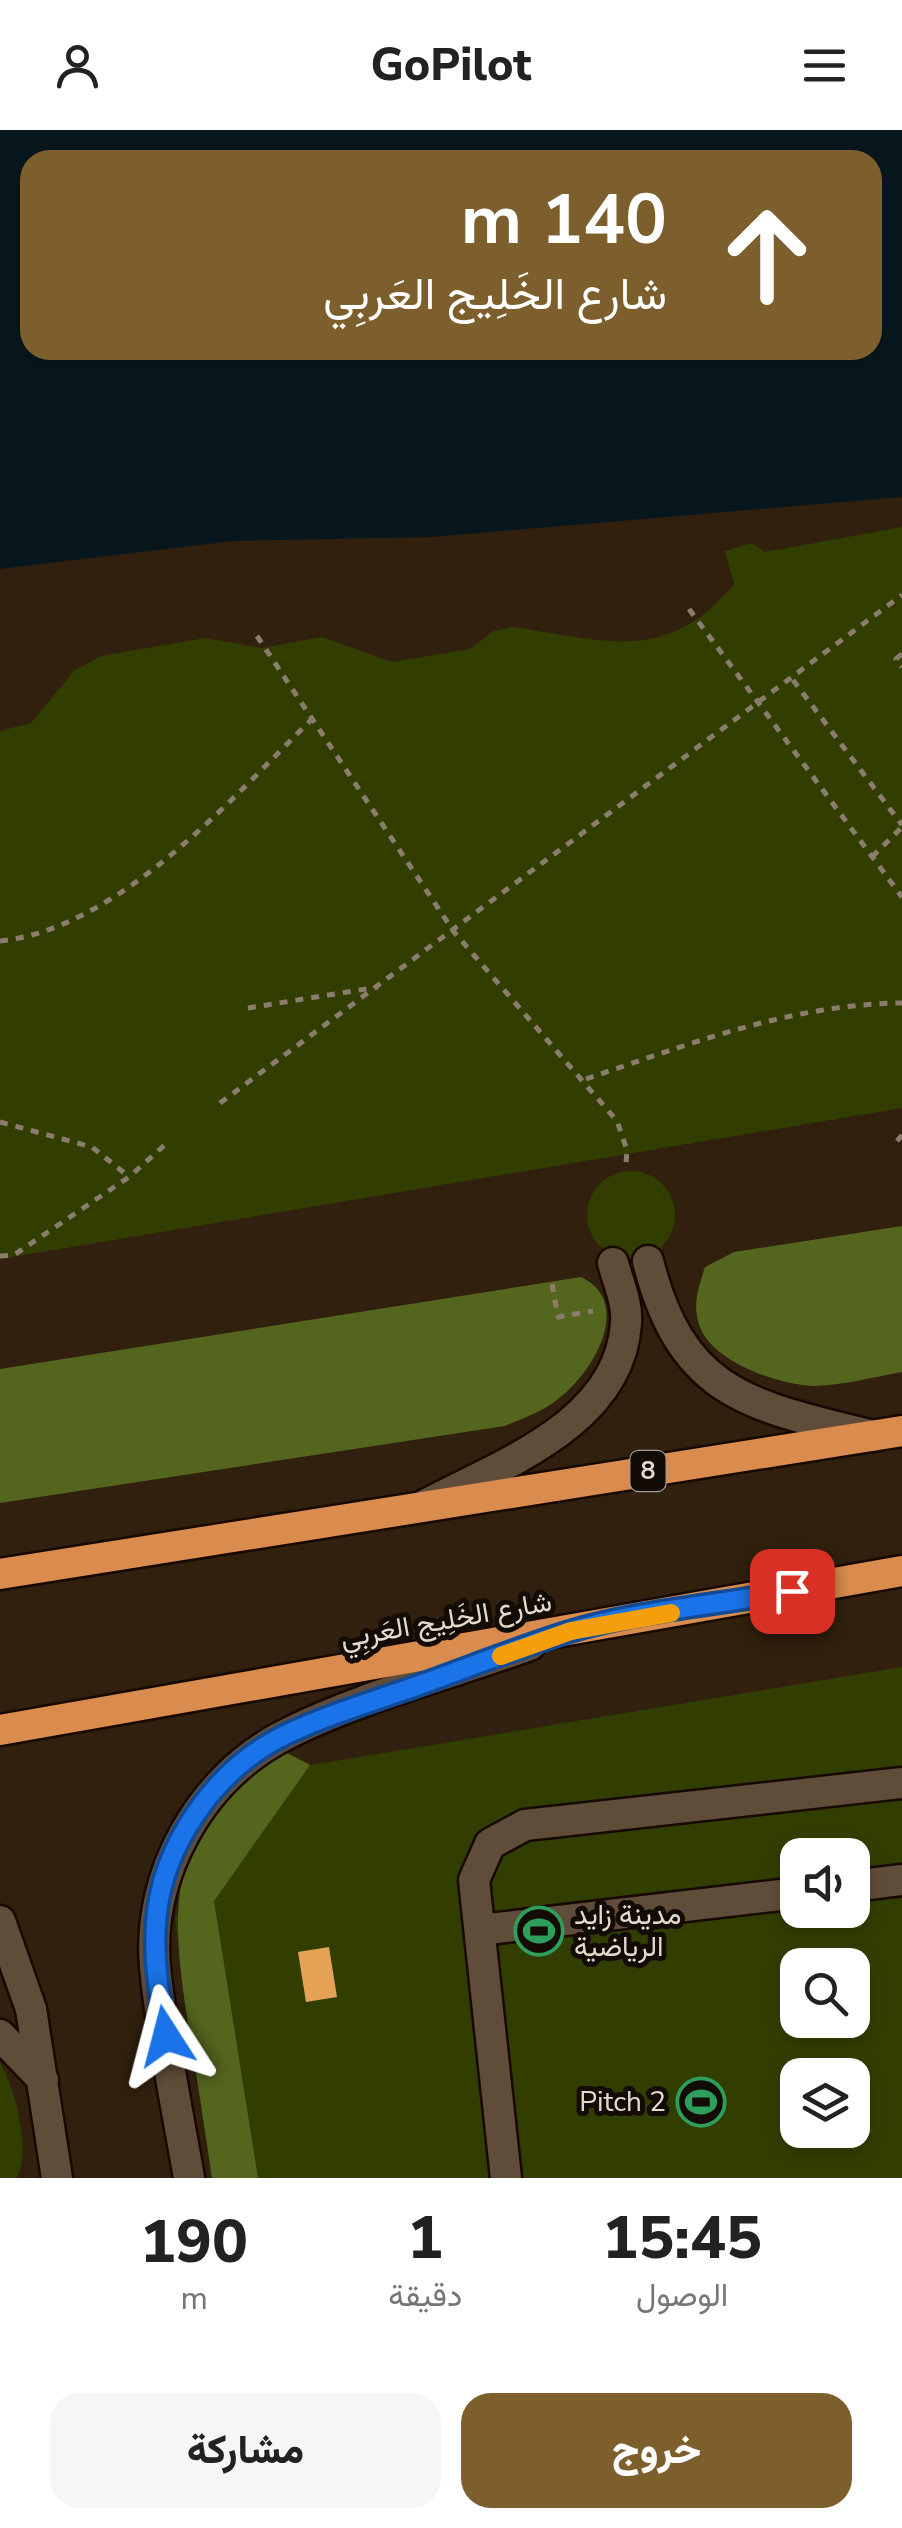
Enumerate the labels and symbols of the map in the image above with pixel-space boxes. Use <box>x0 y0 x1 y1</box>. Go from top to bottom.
road number: 8 <box>630 1451 666 1491</box>
pin <box>750 1549 835 1634</box>
street label: شارع الخَلِيج العَربِي <box>337 1583 555 1660</box>
place label: مدينة زايد الرياضية <box>574 1896 681 1966</box>
sports icon: مدينة زايد الرياضية <box>513 1905 565 1957</box>
position arrow <box>114 1984 218 2088</box>
sports icon: Pitch 2 <box>675 2076 727 2128</box>
place label: Pitch 2 <box>579 2083 666 2121</box>

